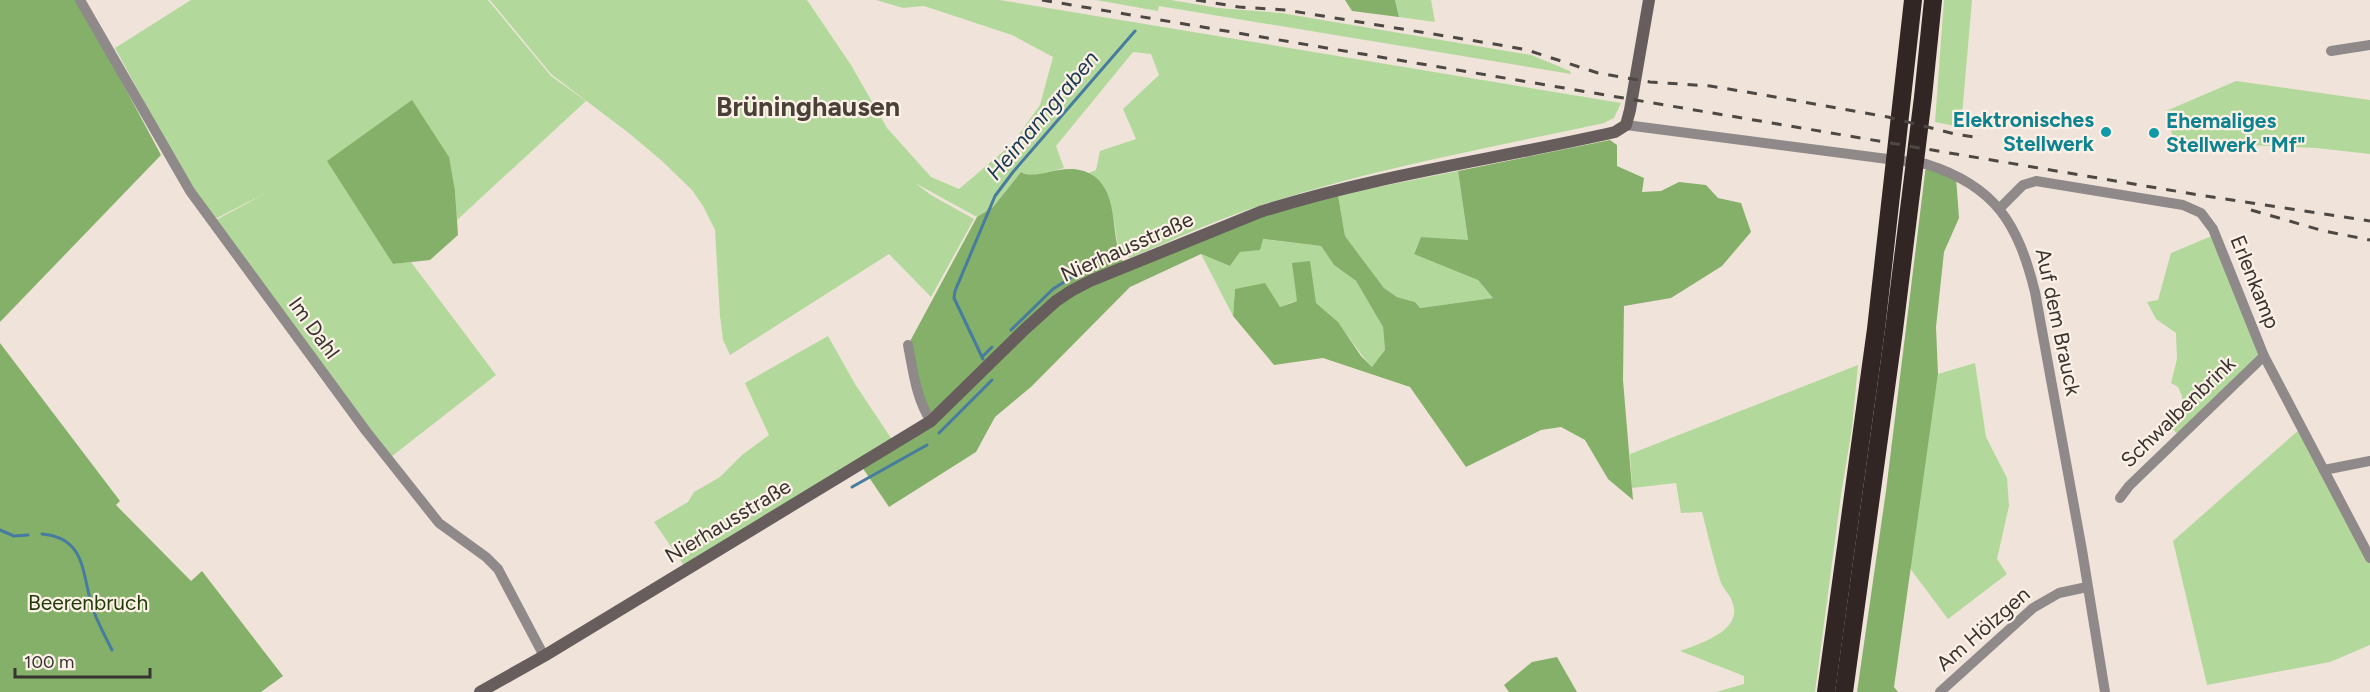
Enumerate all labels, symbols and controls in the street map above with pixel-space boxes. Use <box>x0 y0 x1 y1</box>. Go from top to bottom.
water label: Heimanngraben <box>980 45 1104 185</box>
district label: Brüninghausen <box>716 90 900 123</box>
place label: Elektronisches Stellwerk <box>1953 107 2095 156</box>
place label: Ehemaliges Stellwerk "Mf" <box>2166 108 2306 157</box>
marker: Elektronisches Stellwerk <box>2099 125 2113 139</box>
marker: Ehemaliges Stellwerk "Mf" <box>2147 126 2161 140</box>
street label: Nierhausstraße <box>1057 206 1197 287</box>
street label: Erlenkamp <box>2225 232 2285 332</box>
street label: Auf dem Brauck <box>2031 246 2086 398</box>
street label: Im Dahl <box>284 292 345 363</box>
street label: Schwalbenbrink <box>2115 350 2241 472</box>
street label: Nierhausstraße <box>660 473 795 568</box>
street label: Am Hölzgen <box>1931 581 2035 676</box>
park label: Beerenbruch <box>28 590 148 615</box>
scale bar <box>15 641 150 679</box>
text: 100 m <box>24 651 74 673</box>

